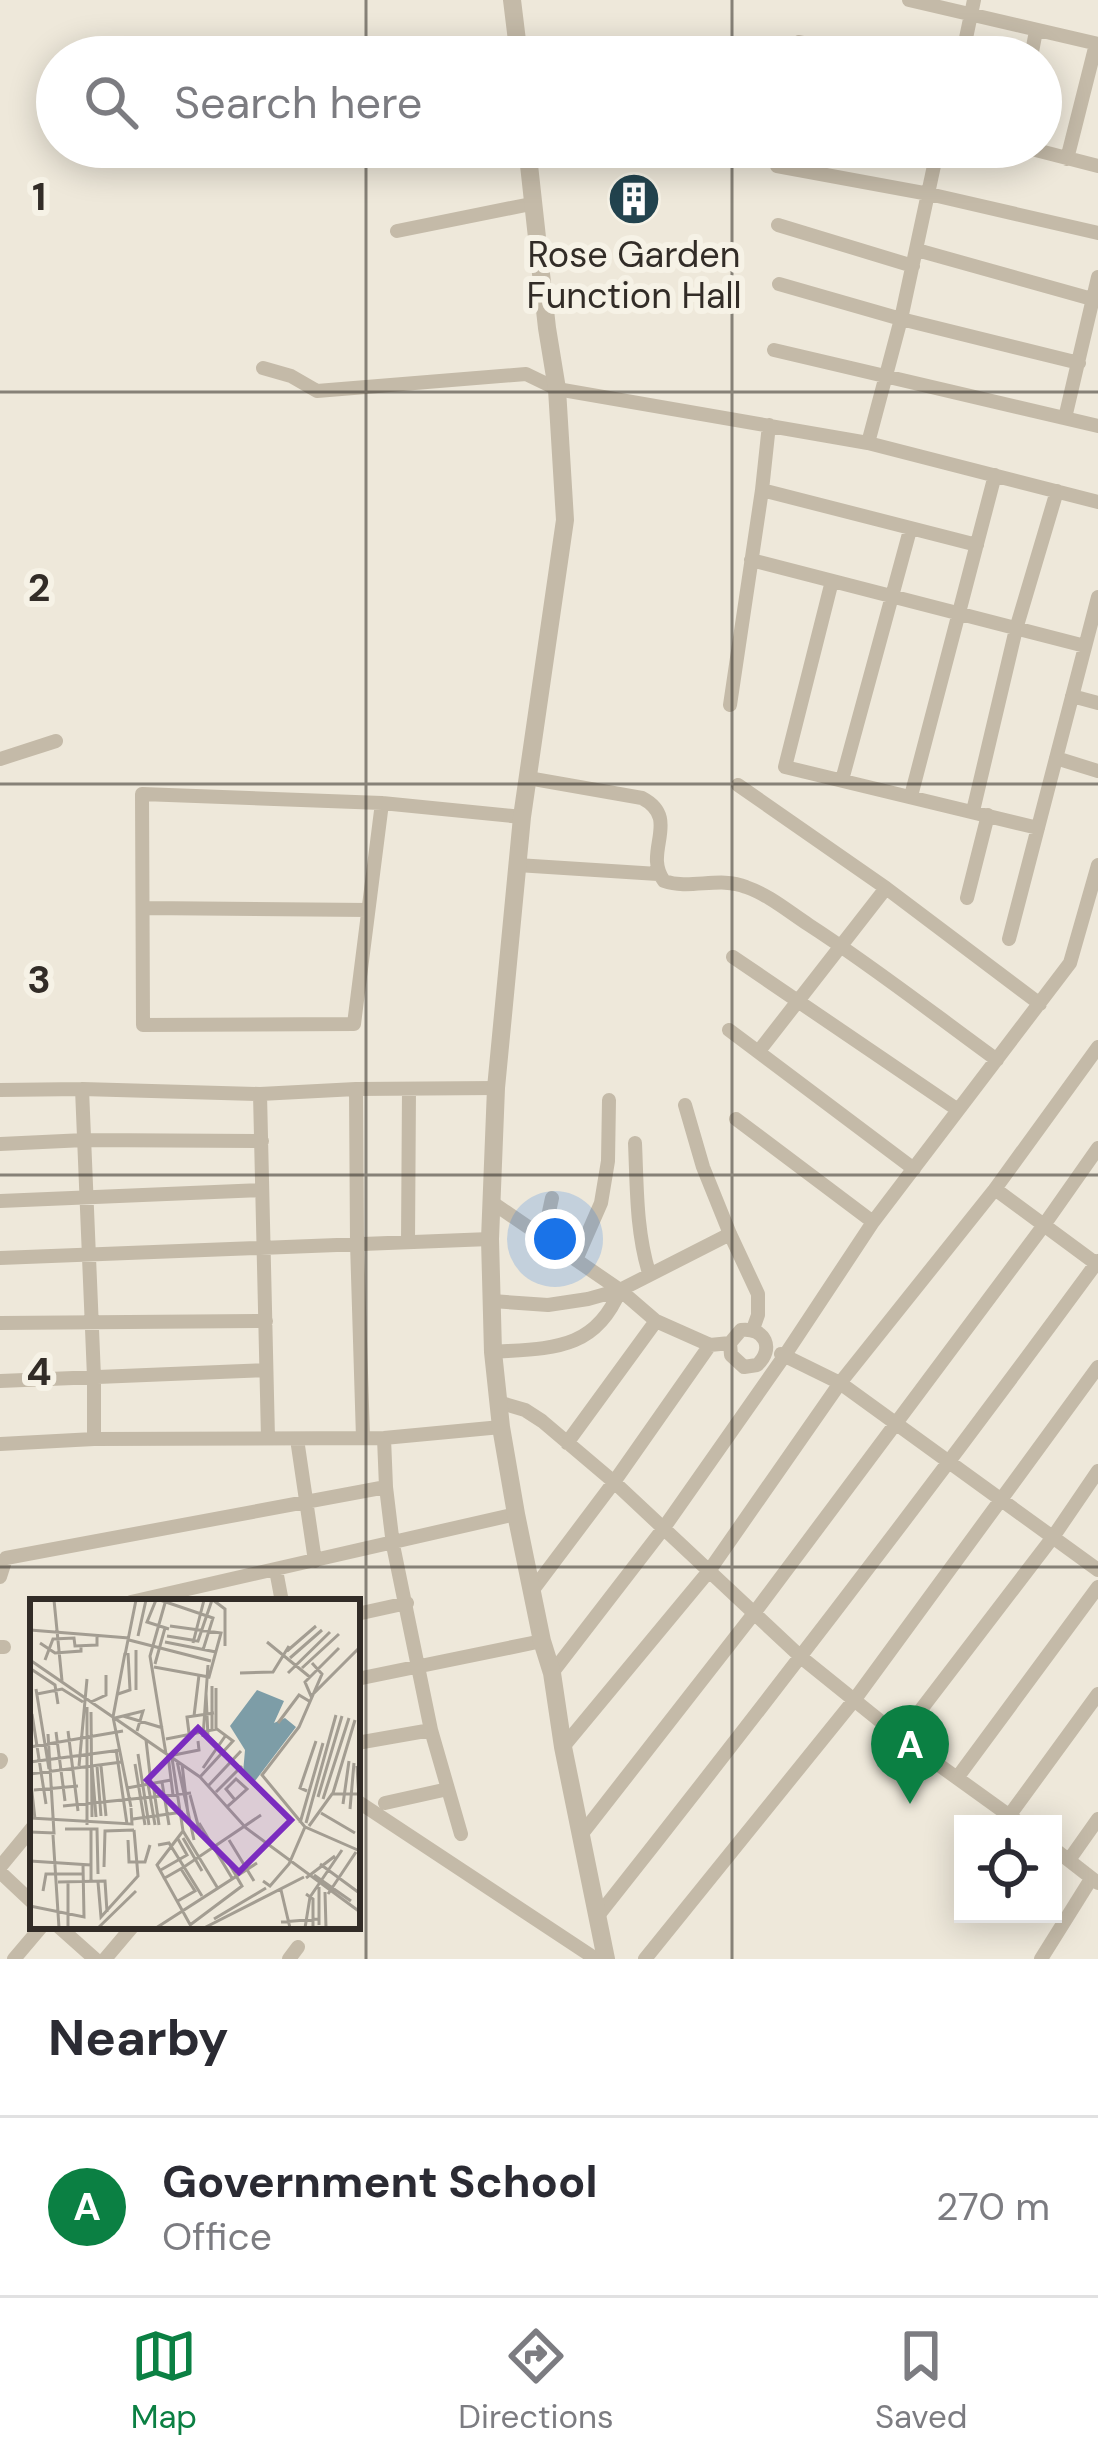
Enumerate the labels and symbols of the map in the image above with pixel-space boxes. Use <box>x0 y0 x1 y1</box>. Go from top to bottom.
text: 1 <box>32 171 46 222</box>
building icon: Rose Garden Function Hall <box>606 171 662 227</box>
place label: Rose Garden Function Hall <box>526 231 742 319</box>
text: 2 <box>28 562 50 613</box>
text: 3 <box>27 954 51 1005</box>
your location <box>525 1209 585 1269</box>
text: 4 <box>26 1346 52 1397</box>
inset map <box>30 1599 360 1929</box>
pin: A <box>871 1705 949 1804</box>

